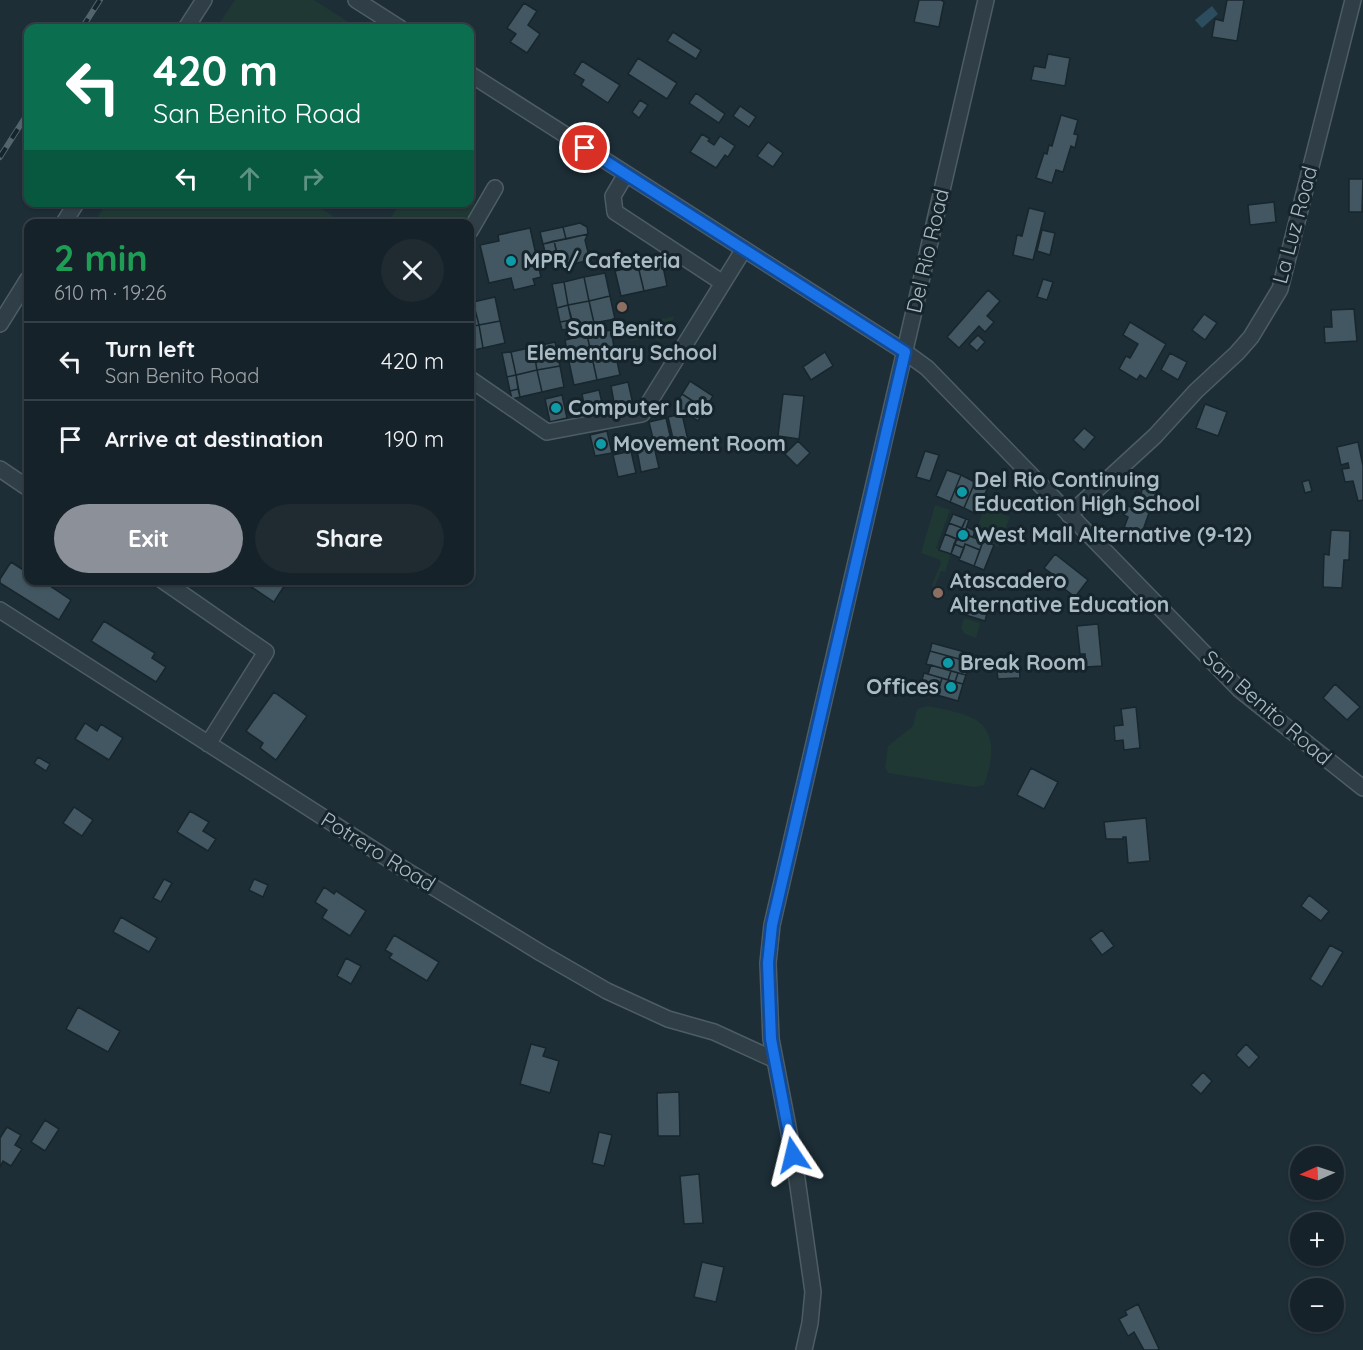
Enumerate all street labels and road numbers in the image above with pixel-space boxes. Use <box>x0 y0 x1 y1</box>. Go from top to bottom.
street label: La Luz Road <box>1266 163 1322 286</box>
street label: Del Rio Road <box>900 186 954 315</box>
street label: San Benito Road <box>1198 644 1337 770</box>
street label: Potrero Road <box>317 806 440 897</box>

